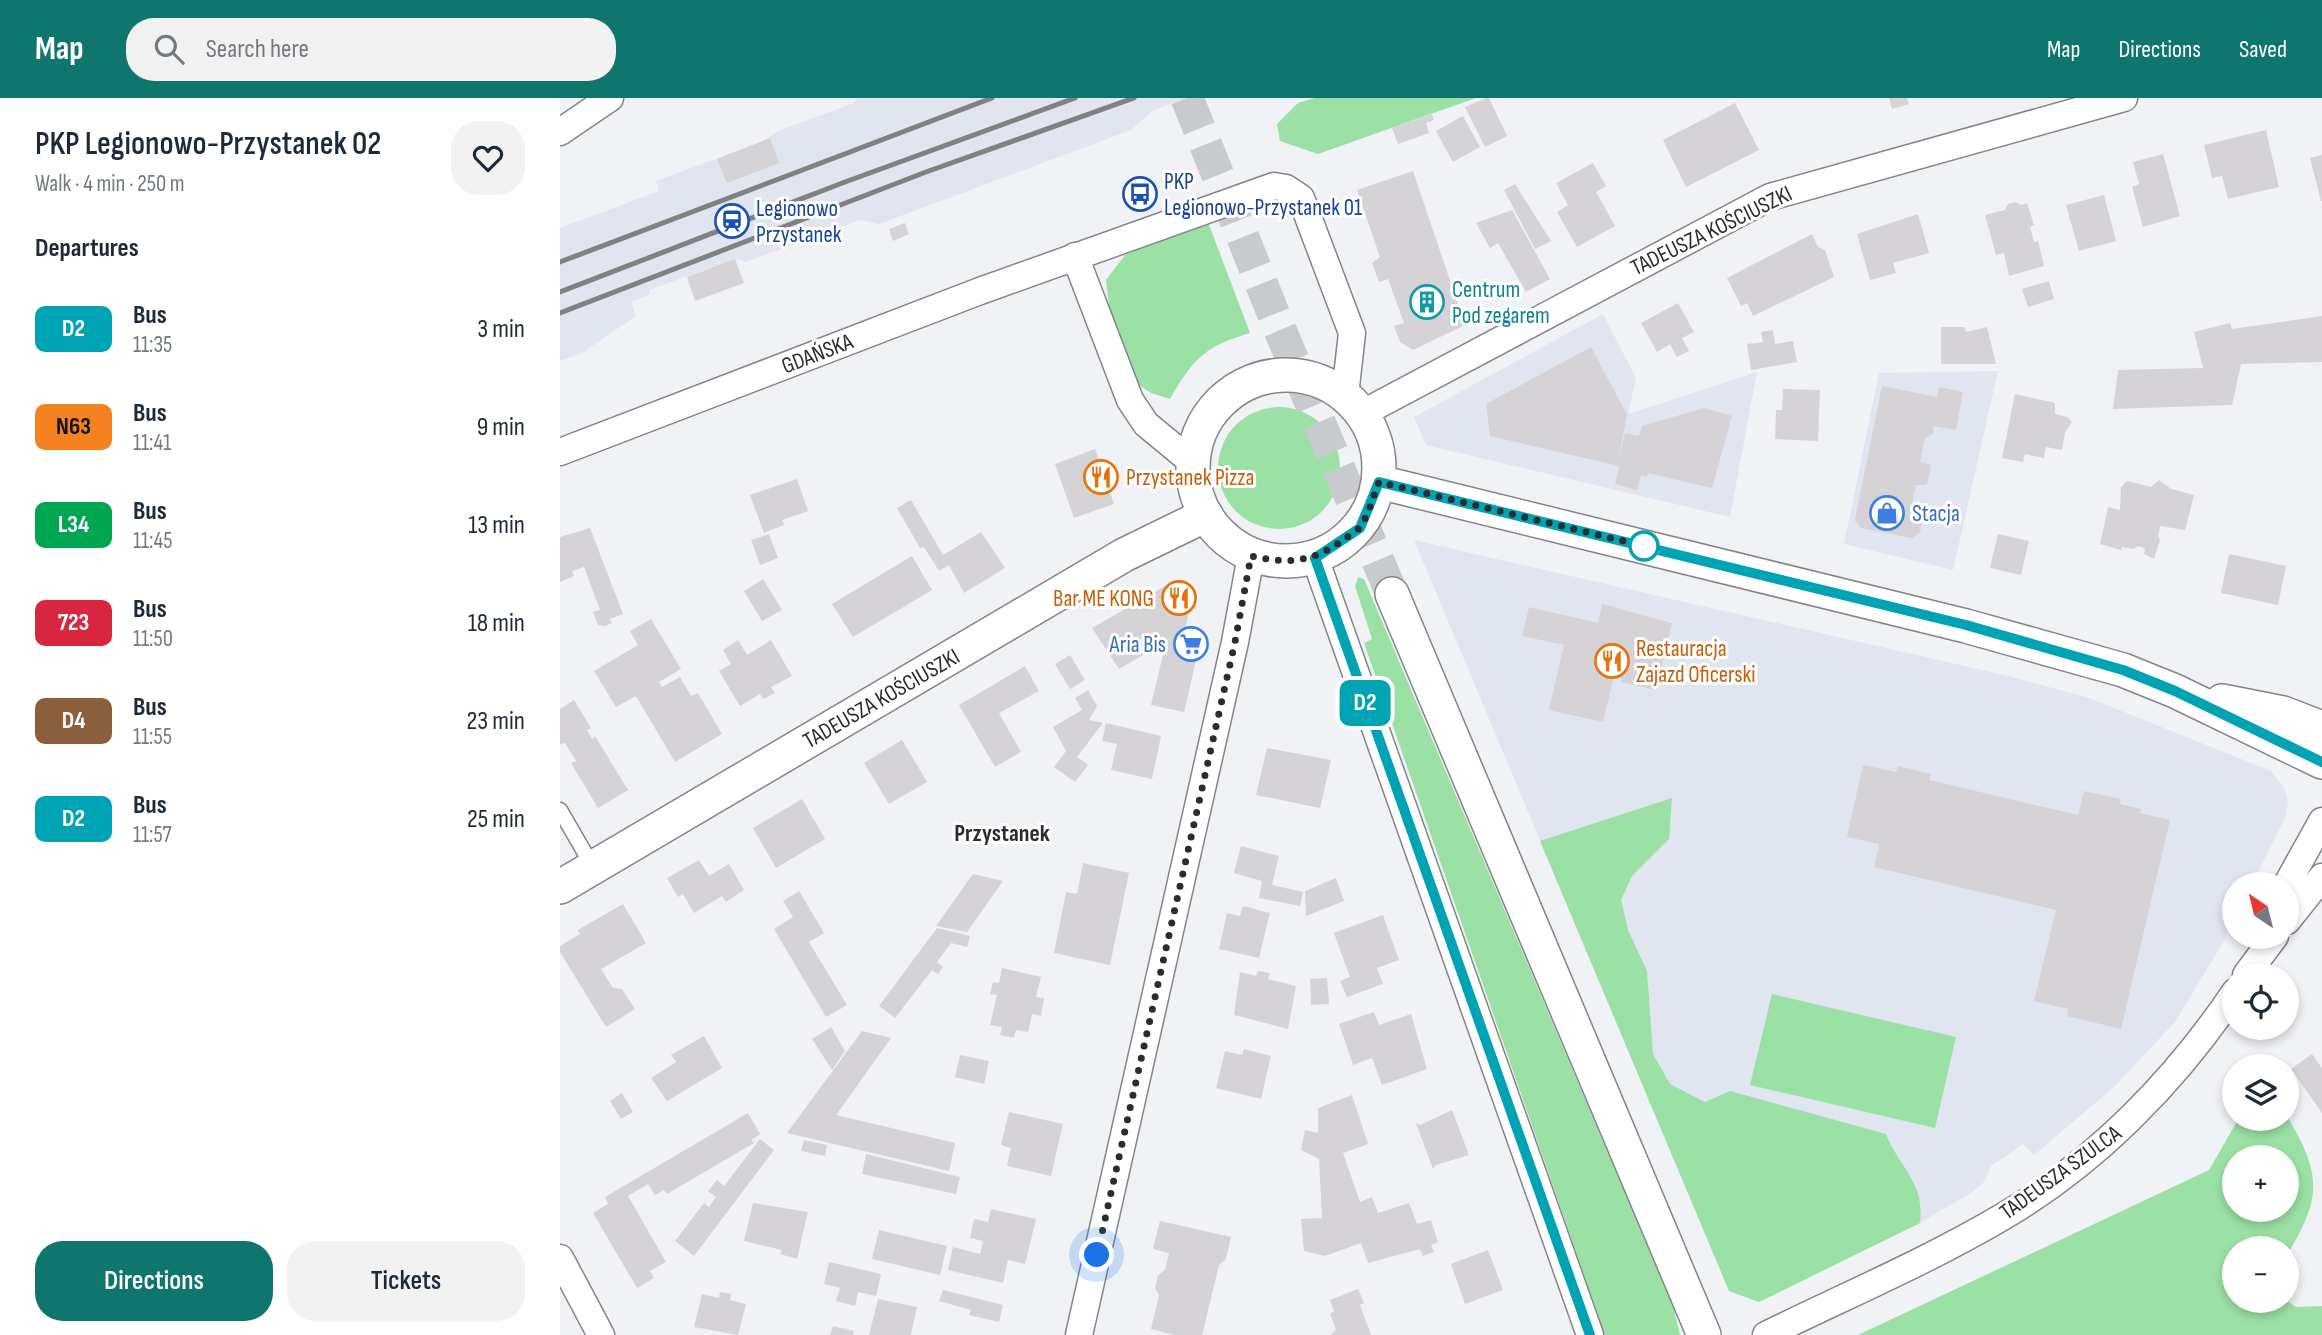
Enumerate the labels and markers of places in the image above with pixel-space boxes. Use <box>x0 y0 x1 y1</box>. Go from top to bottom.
place label: PKP Legionowo-Przystanek 01 <box>1164 168 1362 222</box>
bus stop icon: PKP Legionowo-Przystanek 01 <box>1121 175 1159 213</box>
place label: Legionowo Przystanek <box>756 195 842 249</box>
station icon: Legionowo Przystanek <box>713 202 751 240</box>
place label: Centrum Pod zegarem <box>1452 276 1550 330</box>
building icon: Centrum Pod zegarem <box>1408 283 1446 321</box>
restaurant icon: Przystanek Pizza <box>1082 458 1120 496</box>
place label: Przystanek Pizza <box>1126 464 1254 492</box>
shop icon: Stacja <box>1868 494 1906 532</box>
place label: Stacja <box>1912 500 1960 528</box>
unlabelled marker <box>1629 531 1659 561</box>
restaurant icon: Bar ME KONG <box>1160 579 1198 617</box>
place label: Bar ME KONG <box>1053 585 1154 613</box>
supermarket icon: Aria Bis <box>1172 625 1210 663</box>
place label: Aria Bis <box>1109 631 1166 659</box>
place label: Restauracja Zajazd Oficerski <box>1636 635 1756 689</box>
restaurant icon: Restauracja Zajazd Oficerski <box>1593 642 1631 680</box>

